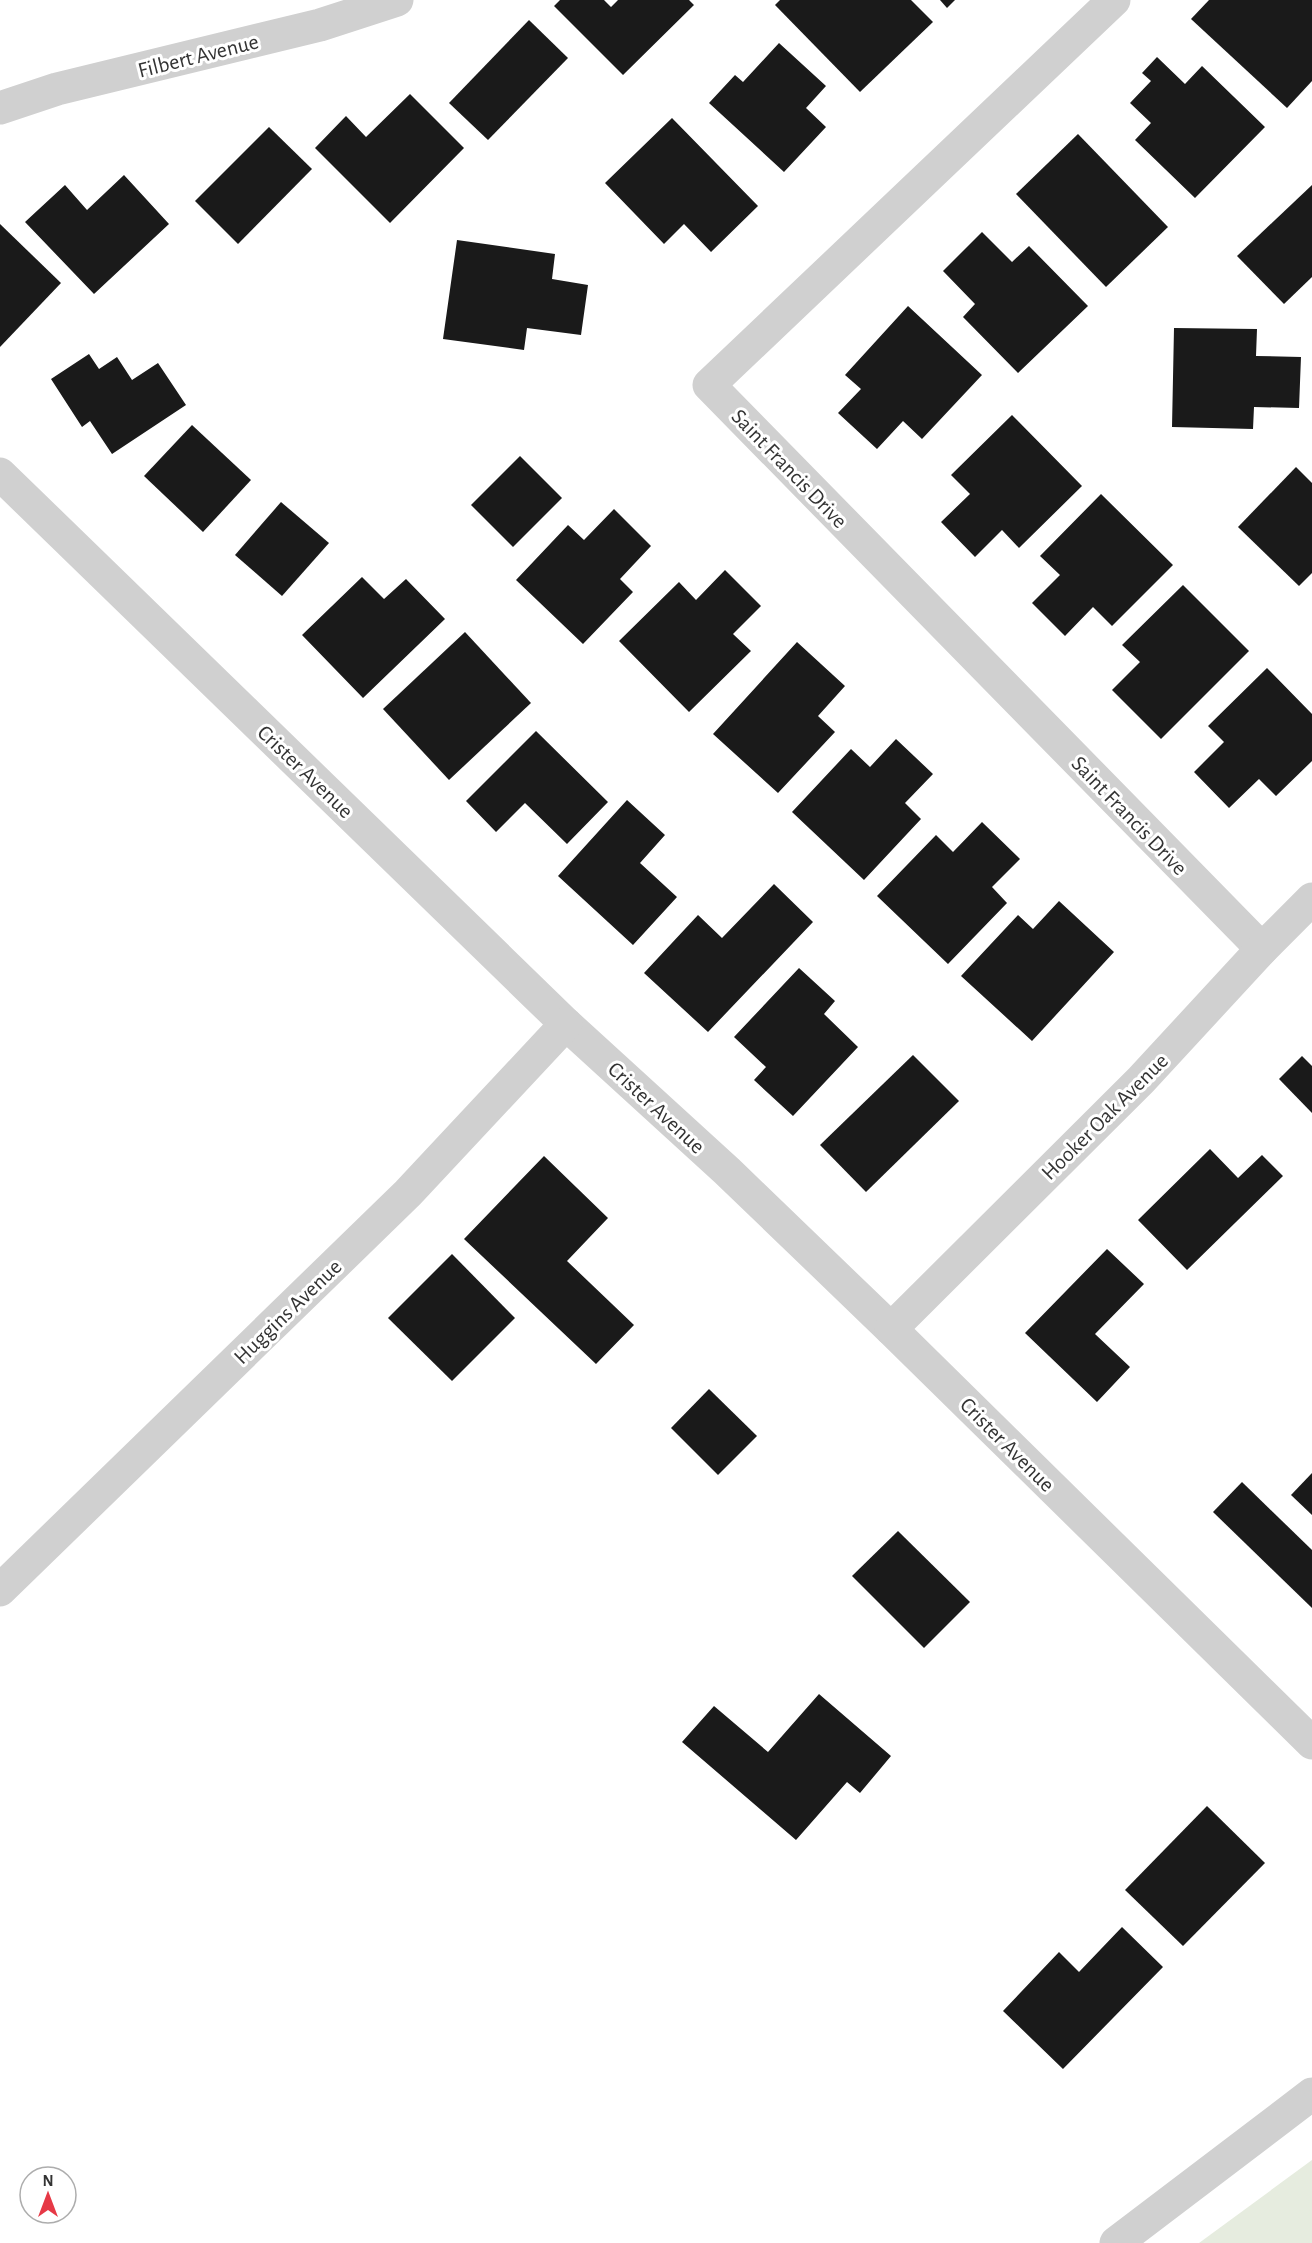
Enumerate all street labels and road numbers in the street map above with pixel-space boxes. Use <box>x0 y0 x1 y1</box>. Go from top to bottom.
street label: Filbert Avenue <box>136 30 261 82</box>
street label: Saint Francis Drive <box>727 405 851 532</box>
street label: Crister Avenue <box>253 721 357 822</box>
street label: Saint Francis Drive <box>1067 752 1191 879</box>
street label: Hooker Oak Avenue <box>1037 1049 1172 1184</box>
street label: Crister Avenue <box>604 1058 709 1158</box>
street label: Huggins Avenue <box>230 1255 346 1368</box>
street label: Crister Avenue <box>956 1393 1059 1496</box>

